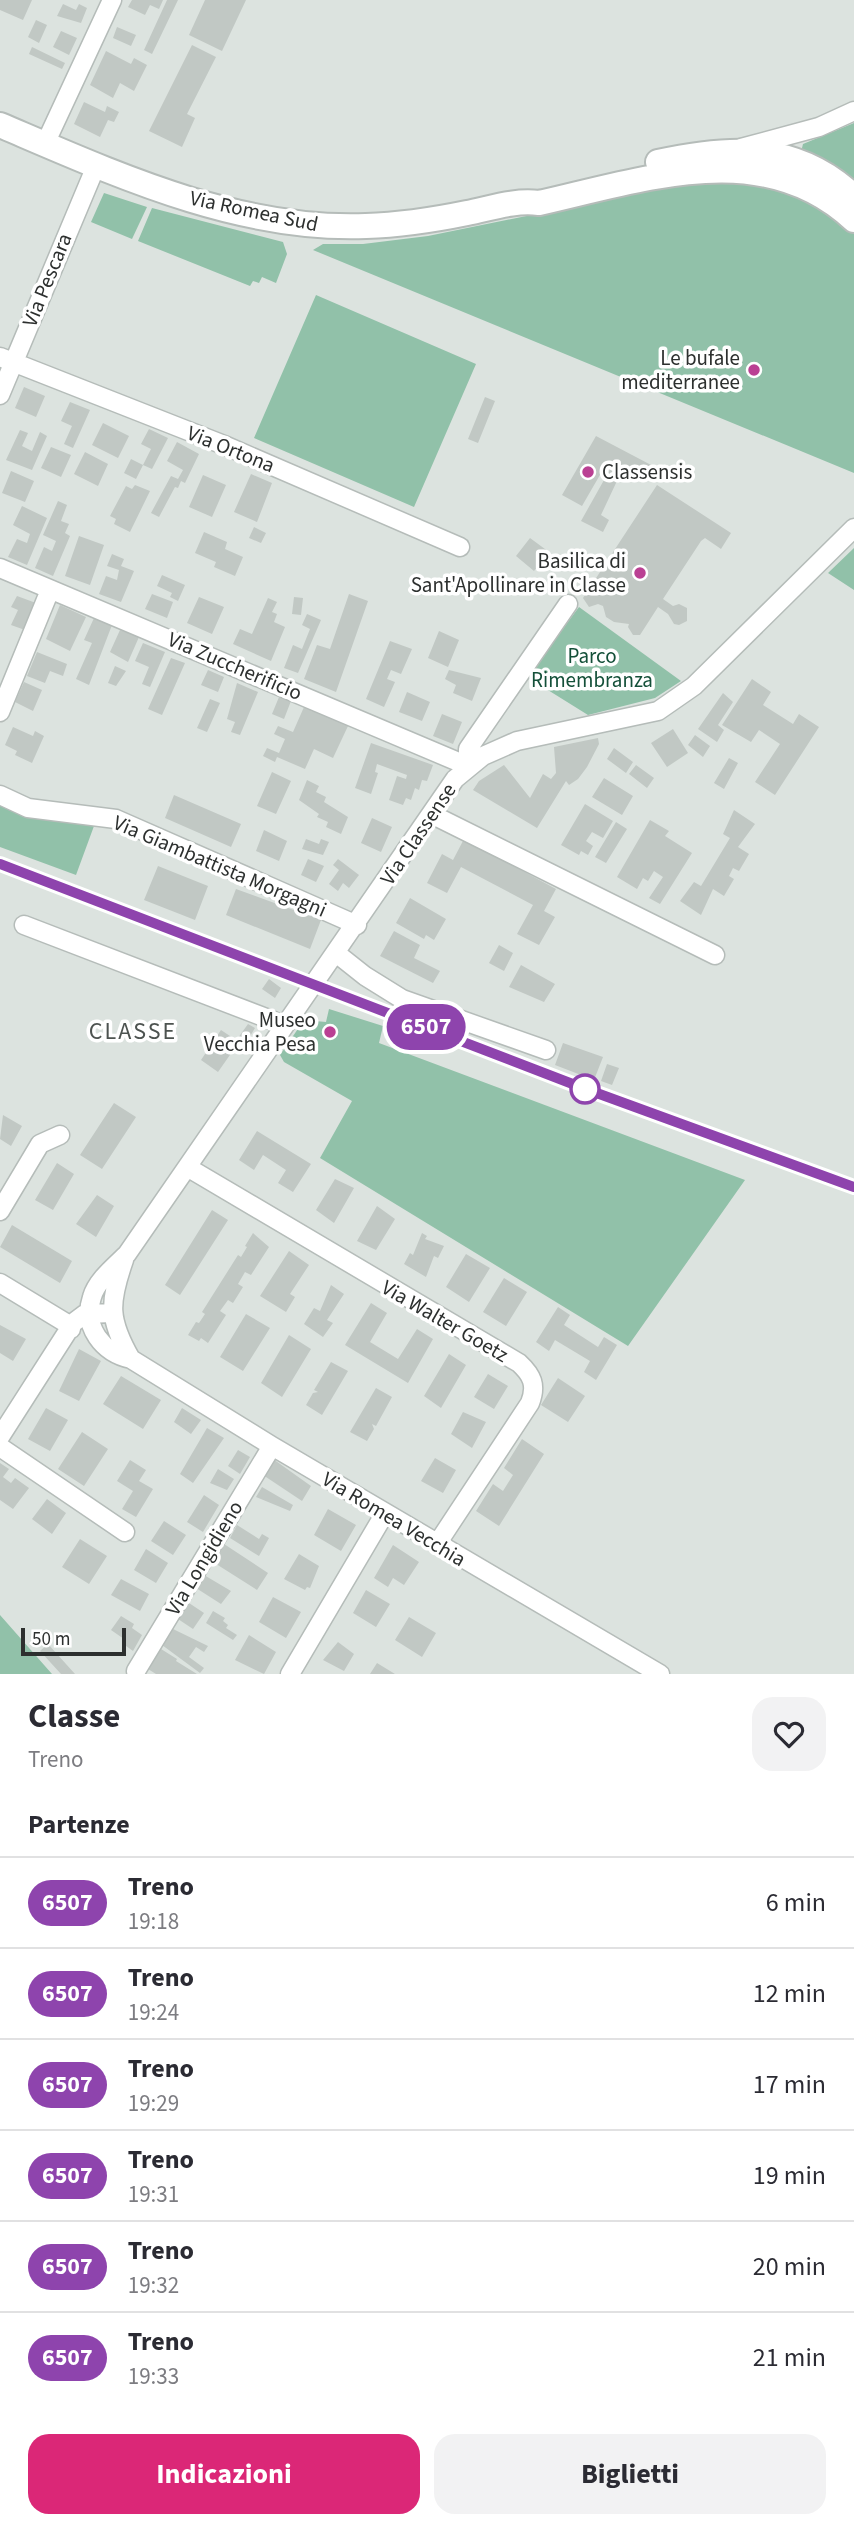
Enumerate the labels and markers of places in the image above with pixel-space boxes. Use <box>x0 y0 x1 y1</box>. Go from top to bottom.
place label: Le bufale mediterranee <box>621 343 740 397</box>
marker: Le bufale mediterranee <box>746 362 762 378</box>
place label: Classensis <box>602 457 692 487</box>
marker: Classensis <box>580 464 596 480</box>
place label: Basilica di Sant'Apollinare in Classe <box>411 546 626 600</box>
marker: Basilica di Sant'Apollinare in Classe <box>632 565 648 581</box>
place label: Museo Vecchia Pesa <box>204 1005 316 1059</box>
marker: Museo Vecchia Pesa <box>322 1024 338 1040</box>
unlabelled marker <box>570 1074 600 1104</box>

